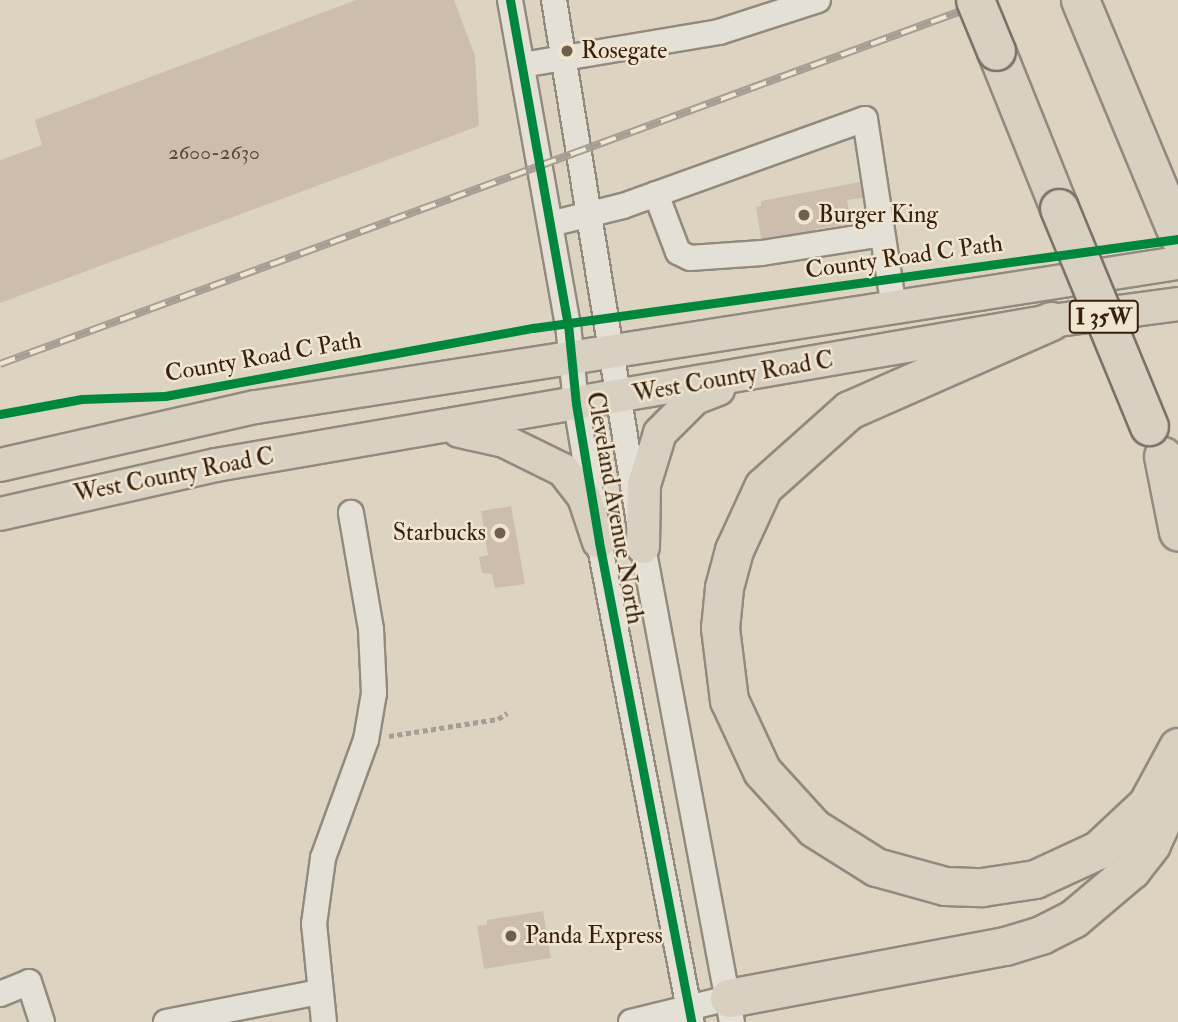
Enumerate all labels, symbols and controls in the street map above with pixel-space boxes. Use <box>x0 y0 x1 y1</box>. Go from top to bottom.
place label: Rosegate <box>581 37 667 65</box>
marker: Rosegate <box>559 43 575 59</box>
house number: 2600-2630 <box>168 140 260 166</box>
place label: Burger King <box>818 201 938 229</box>
marker: Burger King <box>796 207 812 223</box>
street label: County Road C Path <box>804 229 1004 285</box>
road number: I 35W <box>1067 298 1141 336</box>
street label: County Road C Path <box>163 326 363 388</box>
street label: West County Road C <box>630 345 836 409</box>
street label: Cleveland Avenue North <box>580 390 650 626</box>
street label: West County Road C <box>71 441 277 509</box>
place label: Starbucks <box>393 519 486 547</box>
marker: Starbucks <box>492 525 508 541</box>
place label: Panda Express <box>525 922 663 950</box>
marker: Panda Express <box>503 928 519 944</box>

